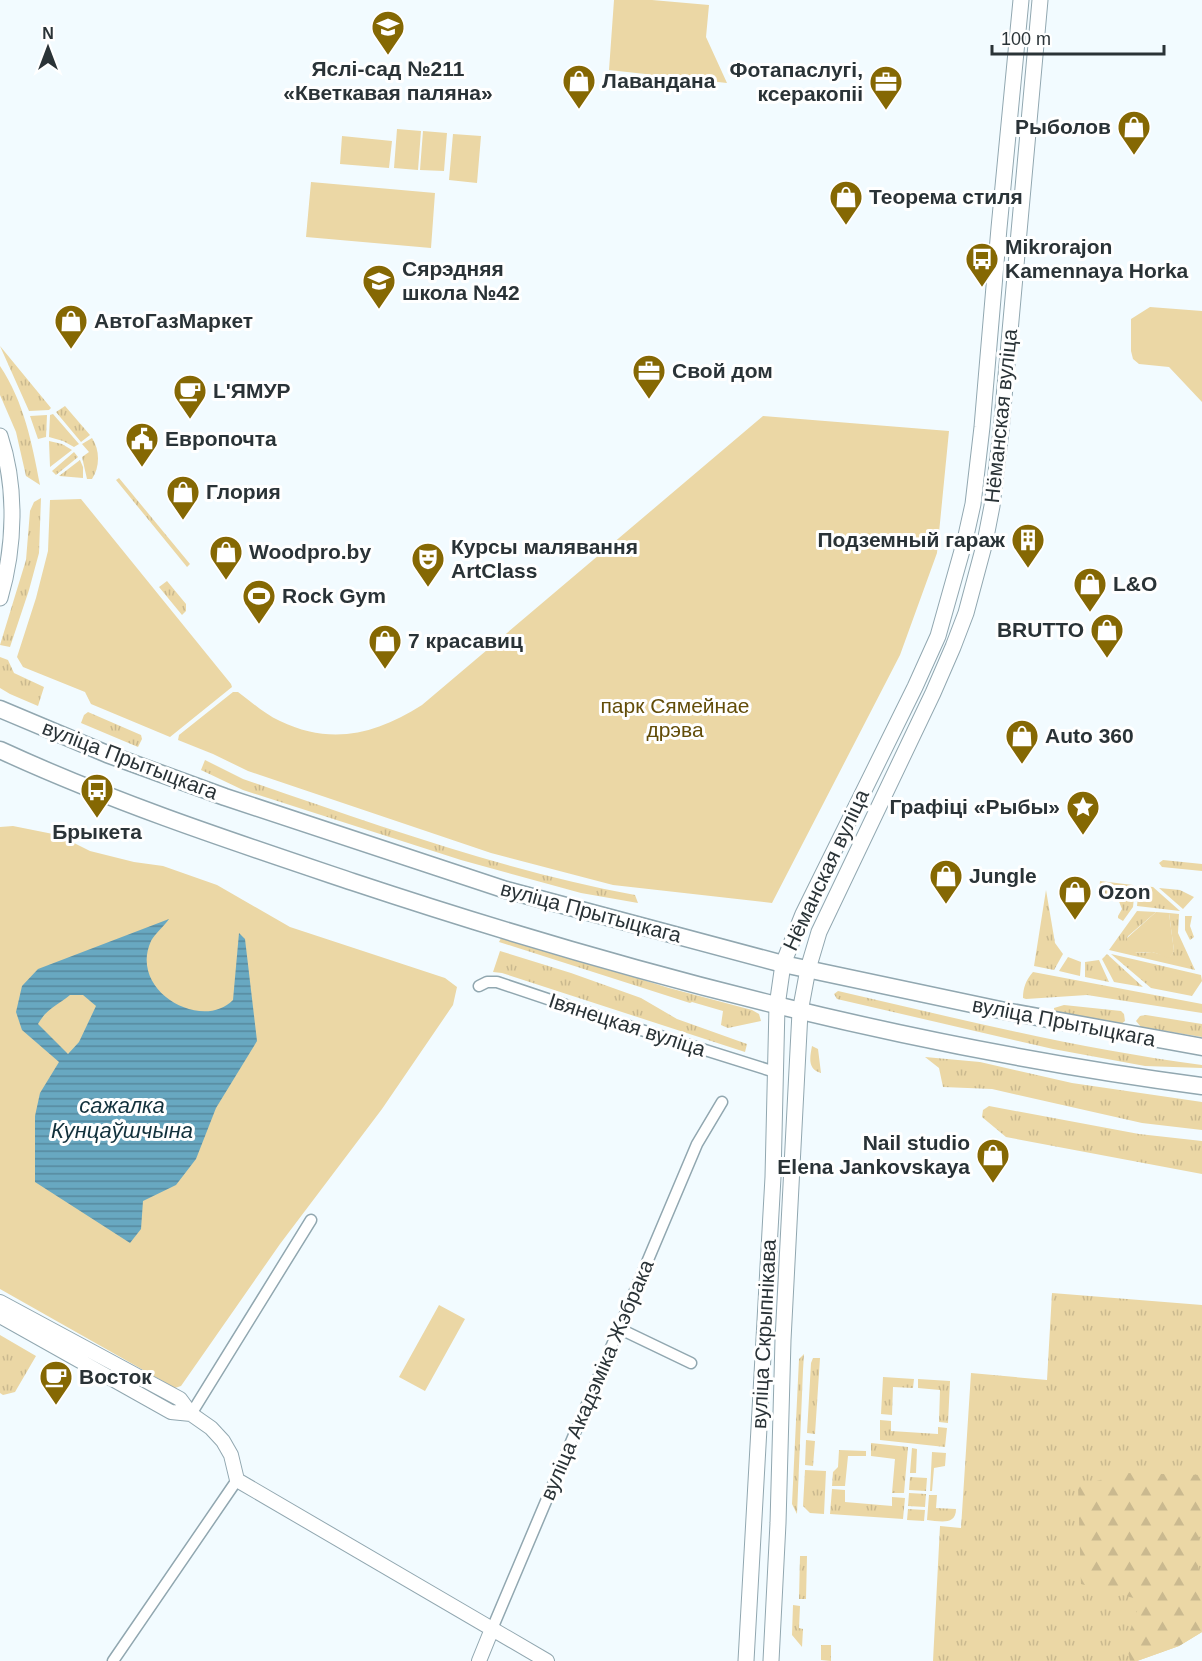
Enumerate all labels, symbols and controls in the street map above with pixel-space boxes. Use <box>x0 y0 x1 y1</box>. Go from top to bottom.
school or university icon: Яслі-сад №211 «Кветкавая паляна» <box>370 9 406 56</box>
north arrow <box>18 18 78 78</box>
scale bar <box>992 18 1164 56</box>
text: N <box>42 25 54 42</box>
text: 100 m <box>1001 29 1051 49</box>
place label: Яслі-сад №211 «Кветкавая паляна» <box>283 57 493 104</box>
place label: Фотапаслугі, ксеракопіі <box>730 58 863 105</box>
shop icon: Лавандана <box>561 63 597 110</box>
office icon: Фотапаслугі, ксеракопіі <box>868 64 904 111</box>
place label: Лавандана <box>602 69 716 92</box>
shop icon: Рыболов <box>1116 109 1152 156</box>
place label: Рыболов <box>1015 115 1111 138</box>
shop icon: Теорема стиля <box>828 179 864 226</box>
place label: Теорема стиля <box>869 185 1023 208</box>
place label: Mikrorajon Kamennaya Horka <box>1005 235 1189 282</box>
bus stop icon: Mikrorajon Kamennaya Horka <box>964 241 1000 288</box>
place label: Сярэдняя школа №42 <box>402 257 520 304</box>
school or university icon: Сярэдняя школа №42 <box>361 263 397 310</box>
shop icon: АвтоГазМаркет <box>53 303 89 350</box>
place label: АвтоГазМаркет <box>94 309 253 332</box>
street label: Нёманская вуліца <box>980 327 1021 504</box>
office icon: Свой дом <box>631 353 667 400</box>
place label: Свой дом <box>672 359 773 382</box>
cafe icon: L'ЯМУР <box>172 373 208 420</box>
place label: L'ЯМУР <box>213 379 290 402</box>
public building icon: Европочта <box>124 421 160 468</box>
place label: Европочта <box>165 427 277 450</box>
shop icon: Глория <box>165 474 201 521</box>
place label: Глория <box>206 480 281 503</box>
building icon: Подземный гараж <box>1010 522 1046 569</box>
place label: Подземный гараж <box>817 528 1006 551</box>
shop icon: Woodpro.by <box>208 534 244 581</box>
place label: Курсы малявання ArtClass <box>451 535 638 582</box>
place label: Woodpro.by <box>249 540 371 563</box>
theatre icon: Курсы малявання ArtClass <box>410 541 446 588</box>
shop icon: L&O <box>1072 566 1108 613</box>
place label: L&O <box>1113 572 1157 595</box>
sports icon: Rock Gym <box>241 578 277 625</box>
place label: Rock Gym <box>282 584 386 607</box>
shop icon: BRUTTO <box>1089 612 1125 659</box>
place label: BRUTTO <box>997 618 1084 641</box>
shop icon: 7 красавиц <box>367 623 403 670</box>
place label: 7 красавиц <box>408 629 523 652</box>
park label: парк Сямейнае дрэва <box>600 694 750 741</box>
street label: вуліца Прытыцкага <box>39 715 221 804</box>
shop icon: Auto 360 <box>1004 718 1040 765</box>
place label: Auto 360 <box>1045 724 1134 747</box>
bus stop icon: Брыкета <box>79 772 115 819</box>
street label: Нёманская вуліца <box>778 785 873 954</box>
place icon: Графіці «Рыбы» <box>1065 789 1101 836</box>
place label: Графіці «Рыбы» <box>889 795 1060 818</box>
place label: Брыкета <box>52 820 142 843</box>
shop icon: Jungle <box>928 858 964 905</box>
place label: Jungle <box>969 864 1037 887</box>
shop icon: Ozon <box>1057 874 1093 921</box>
street label: вуліца Прытыцкага <box>498 876 684 947</box>
place label: Ozon <box>1098 880 1151 903</box>
street label: Івянецкая вуліца <box>546 988 709 1061</box>
street label: вуліца Прытыцкага <box>971 992 1158 1051</box>
water label: сажалка Кунцаўшчына <box>51 1093 193 1143</box>
place label: Nail studio Elena Jankovskaya <box>777 1131 970 1178</box>
shop icon: Nail studio Elena Jankovskaya <box>975 1137 1011 1184</box>
street label: вуліца Скрыпнікава <box>747 1238 780 1429</box>
street label: вуліца Акадэміка Жэбрака <box>535 1256 658 1503</box>
cafe icon: Восток <box>38 1359 74 1406</box>
place label: Восток <box>79 1365 152 1388</box>

